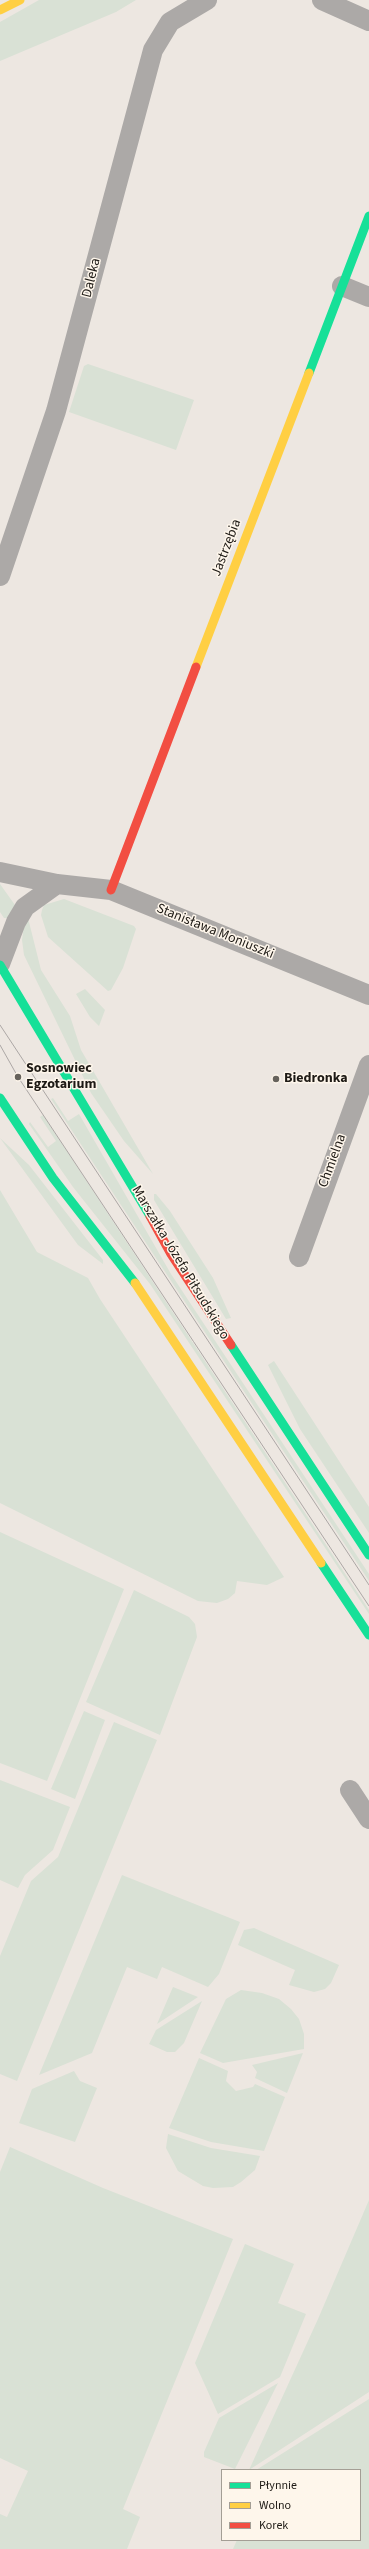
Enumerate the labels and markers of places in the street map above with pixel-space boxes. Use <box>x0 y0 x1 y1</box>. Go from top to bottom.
place label: Sosnowiec Egzotarium <box>26 1061 96 1094</box>
place label: Biedronka <box>284 1071 348 1087</box>
marker: Sosnowiec Egzotarium <box>13 1072 23 1082</box>
marker: Biedronka <box>271 1074 281 1084</box>

